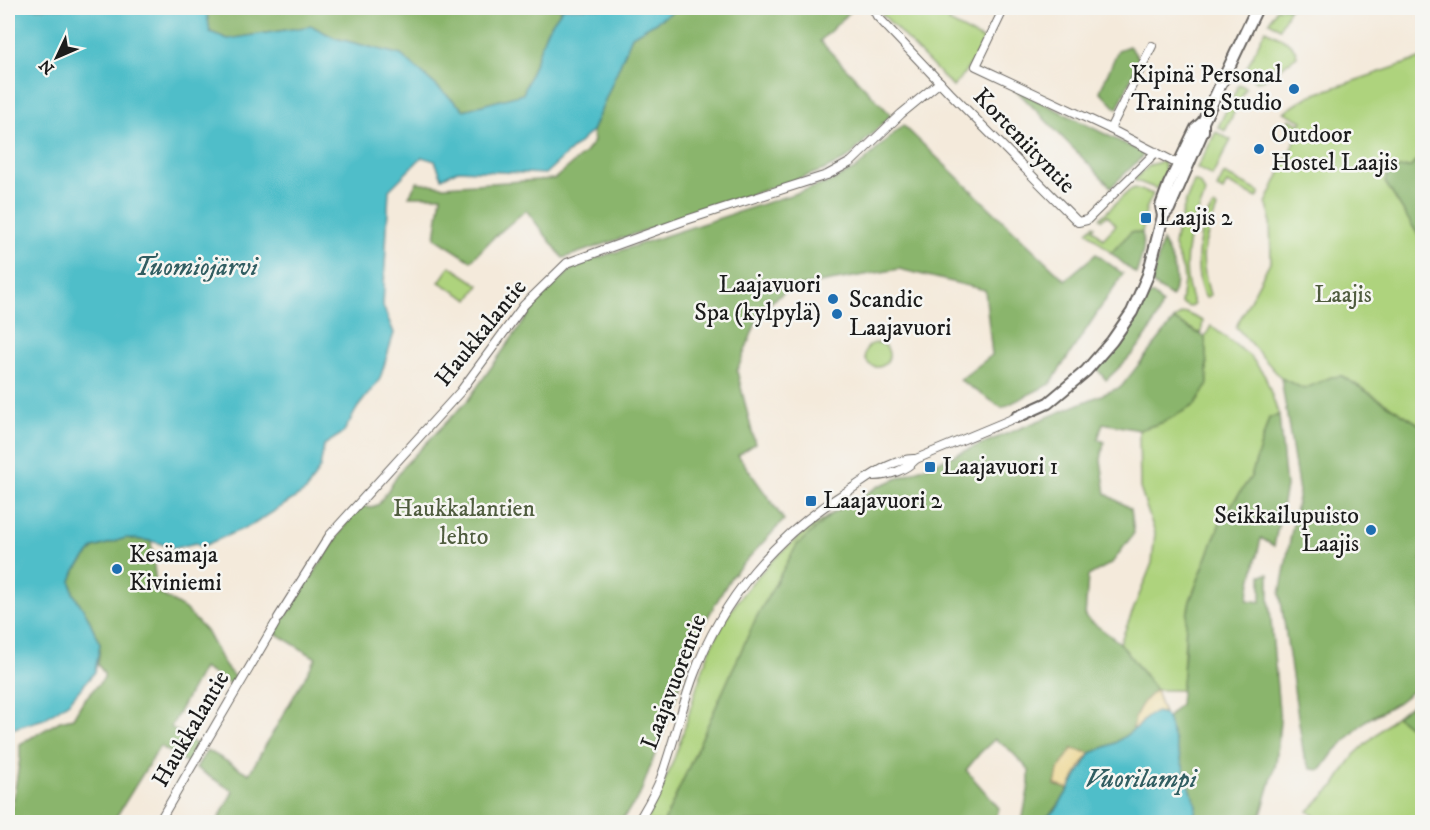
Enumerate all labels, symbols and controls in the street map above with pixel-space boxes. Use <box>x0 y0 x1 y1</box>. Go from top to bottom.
north arrow <box>27 27 87 87</box>
text: N <box>35 55 59 78</box>
place label: Kipinä Personal Training Studio <box>1131 60 1283 118</box>
street label: Korteniityntie <box>966 82 1082 200</box>
marker: Kipinä Personal Training Studio <box>1287 82 1301 96</box>
place label: Outdoor Hostel Laajis <box>1271 120 1398 178</box>
marker: Outdoor Hostel Laajis <box>1252 142 1266 156</box>
place label: Laajis 2 <box>1158 203 1233 233</box>
marker: Laajis 2 <box>1139 211 1153 225</box>
water label: Tuomiojärvi <box>134 251 260 284</box>
place label: Laajavuori Spa (kylpylä) <box>694 270 821 328</box>
street label: Haukkalantie <box>429 273 533 393</box>
park label: Laajis <box>1314 280 1372 310</box>
place label: Scandic Laajavuori <box>849 285 951 343</box>
marker: Laajavuori Spa (kylpylä) <box>826 292 840 306</box>
marker: Scandic Laajavuori <box>830 307 844 321</box>
place label: Laajavuori 1 <box>942 452 1058 482</box>
marker: Laajavuori 1 <box>923 460 937 474</box>
place label: Laajavuori 2 <box>823 486 943 516</box>
park label: Haukkalantien lehto <box>393 494 536 552</box>
marker: Laajavuori 2 <box>804 494 818 508</box>
place label: Seikkailupuisto Laajis <box>1214 501 1359 559</box>
marker: Seikkailupuisto Laajis <box>1364 523 1378 537</box>
place label: Kesämaja Kiviniemi <box>129 540 222 598</box>
marker: Kesämaja Kiviniemi <box>110 562 124 576</box>
street label: Laajavuorentie <box>634 610 714 754</box>
street label: Haukkalantie <box>146 665 236 793</box>
water label: Vuorilampi <box>1085 763 1199 796</box>

